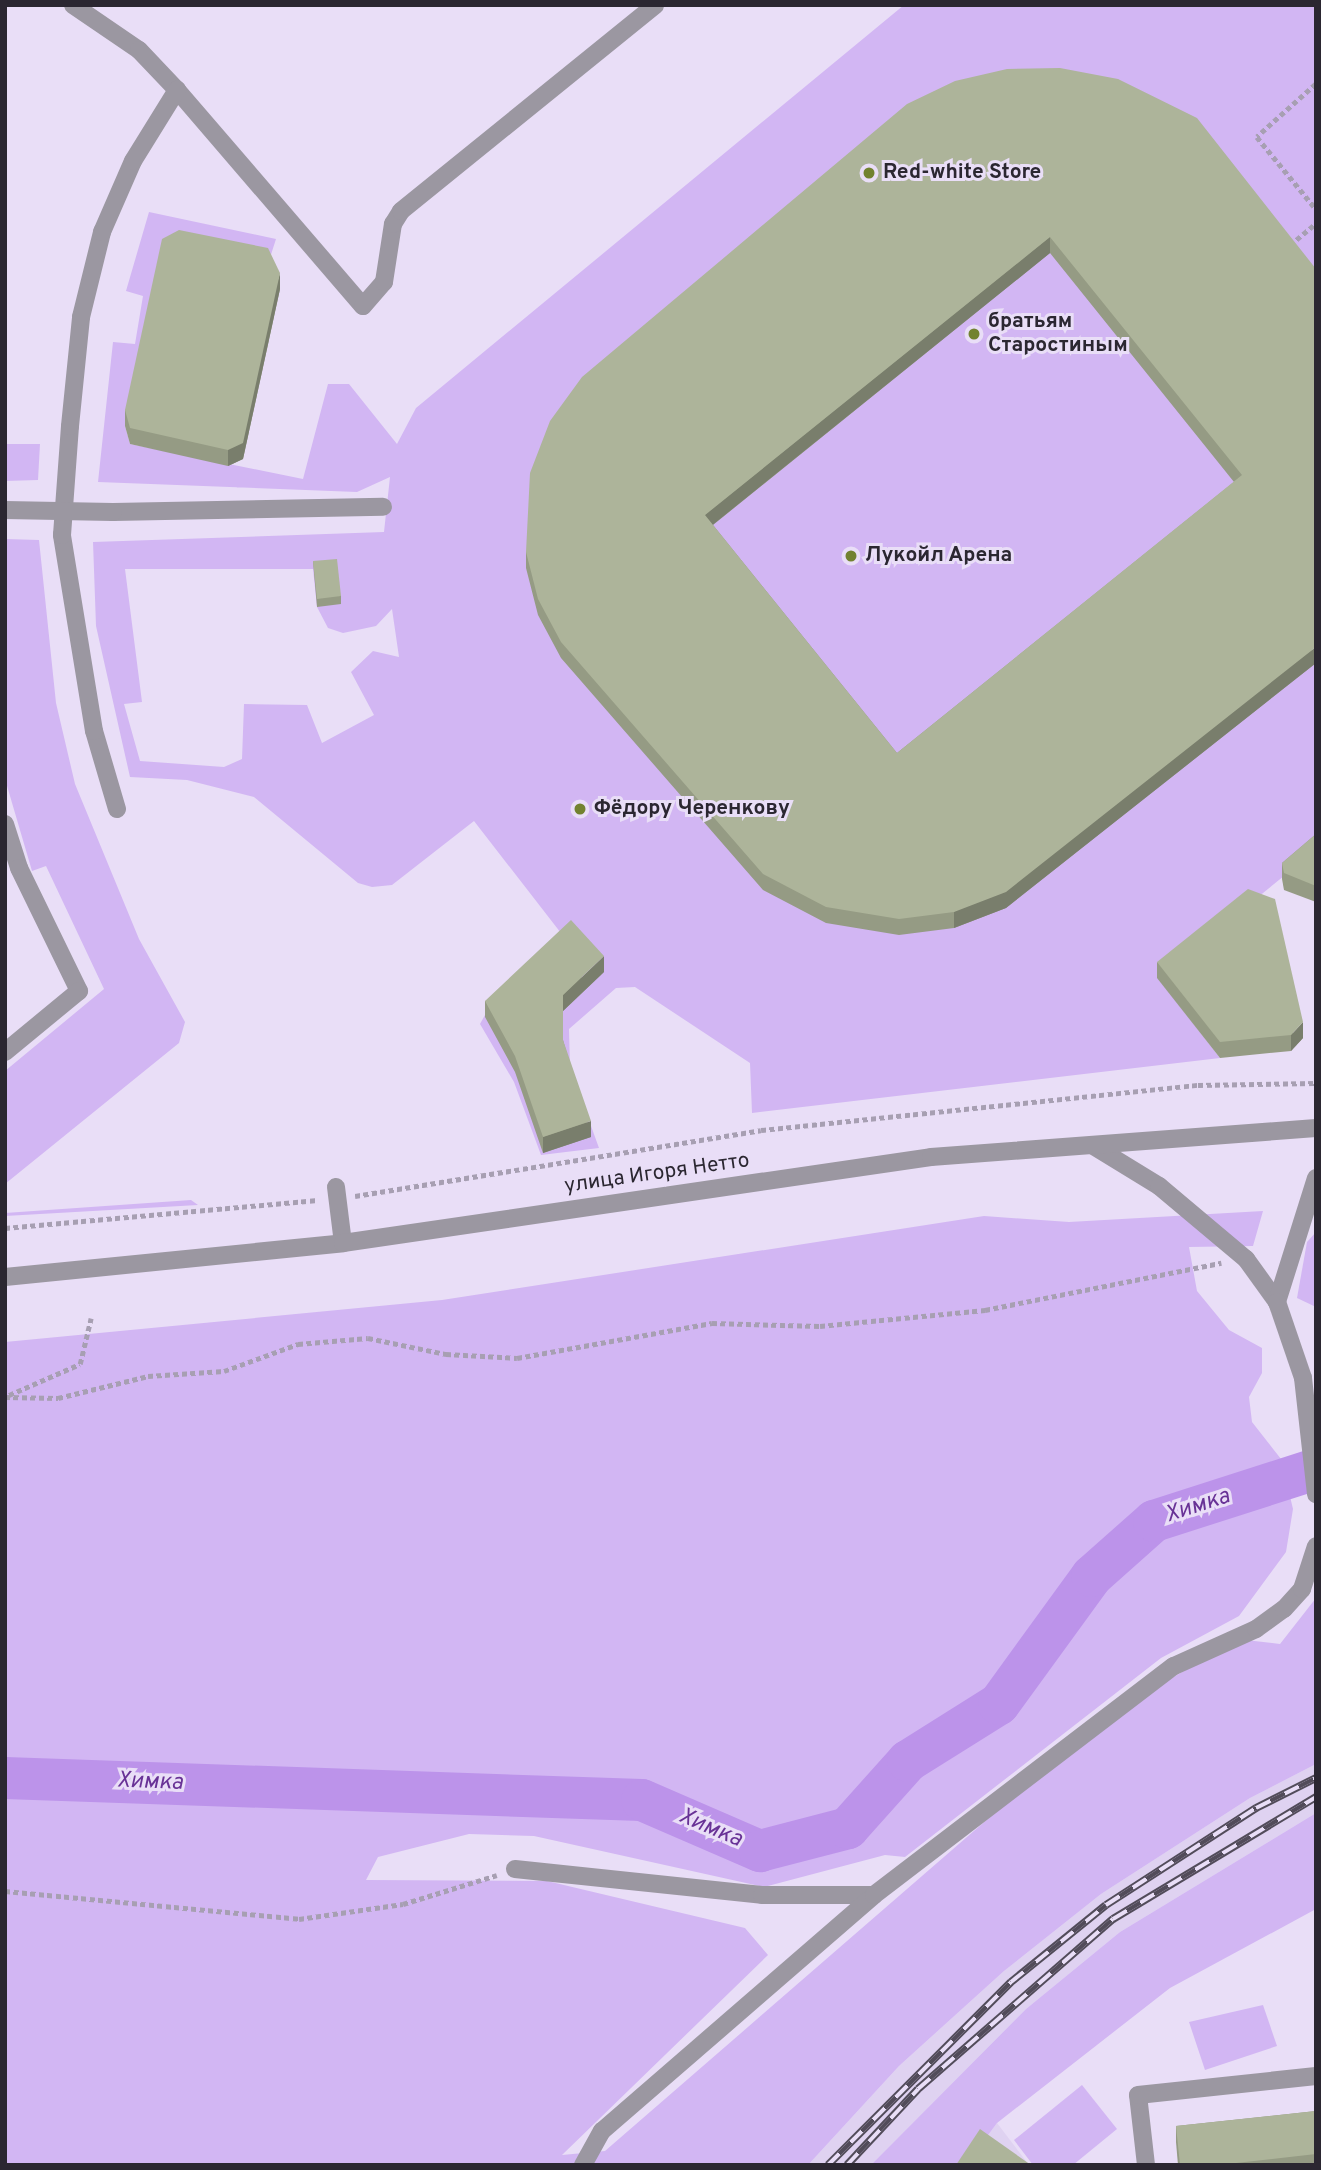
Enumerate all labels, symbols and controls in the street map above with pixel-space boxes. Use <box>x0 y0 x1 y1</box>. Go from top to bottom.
place label: Red-white Store <box>883 160 1041 186</box>
marker: Red-white Store <box>861 165 877 181</box>
place label: братьям Старостиным <box>988 309 1128 359</box>
marker: братьям Старостиным <box>966 326 982 342</box>
place label: Лукойл Арена <box>865 543 1013 569</box>
marker: Лукойл Арена <box>843 548 859 564</box>
place label: Фёдору Черенкову <box>594 796 790 822</box>
marker: Фёдору Черенкову <box>572 801 588 817</box>
street label: улица Игоря Нетто <box>563 1149 751 1199</box>
water label: Химка <box>1162 1484 1234 1530</box>
water label: Химка <box>116 1768 184 1798</box>
water label: Химка <box>674 1803 746 1855</box>

